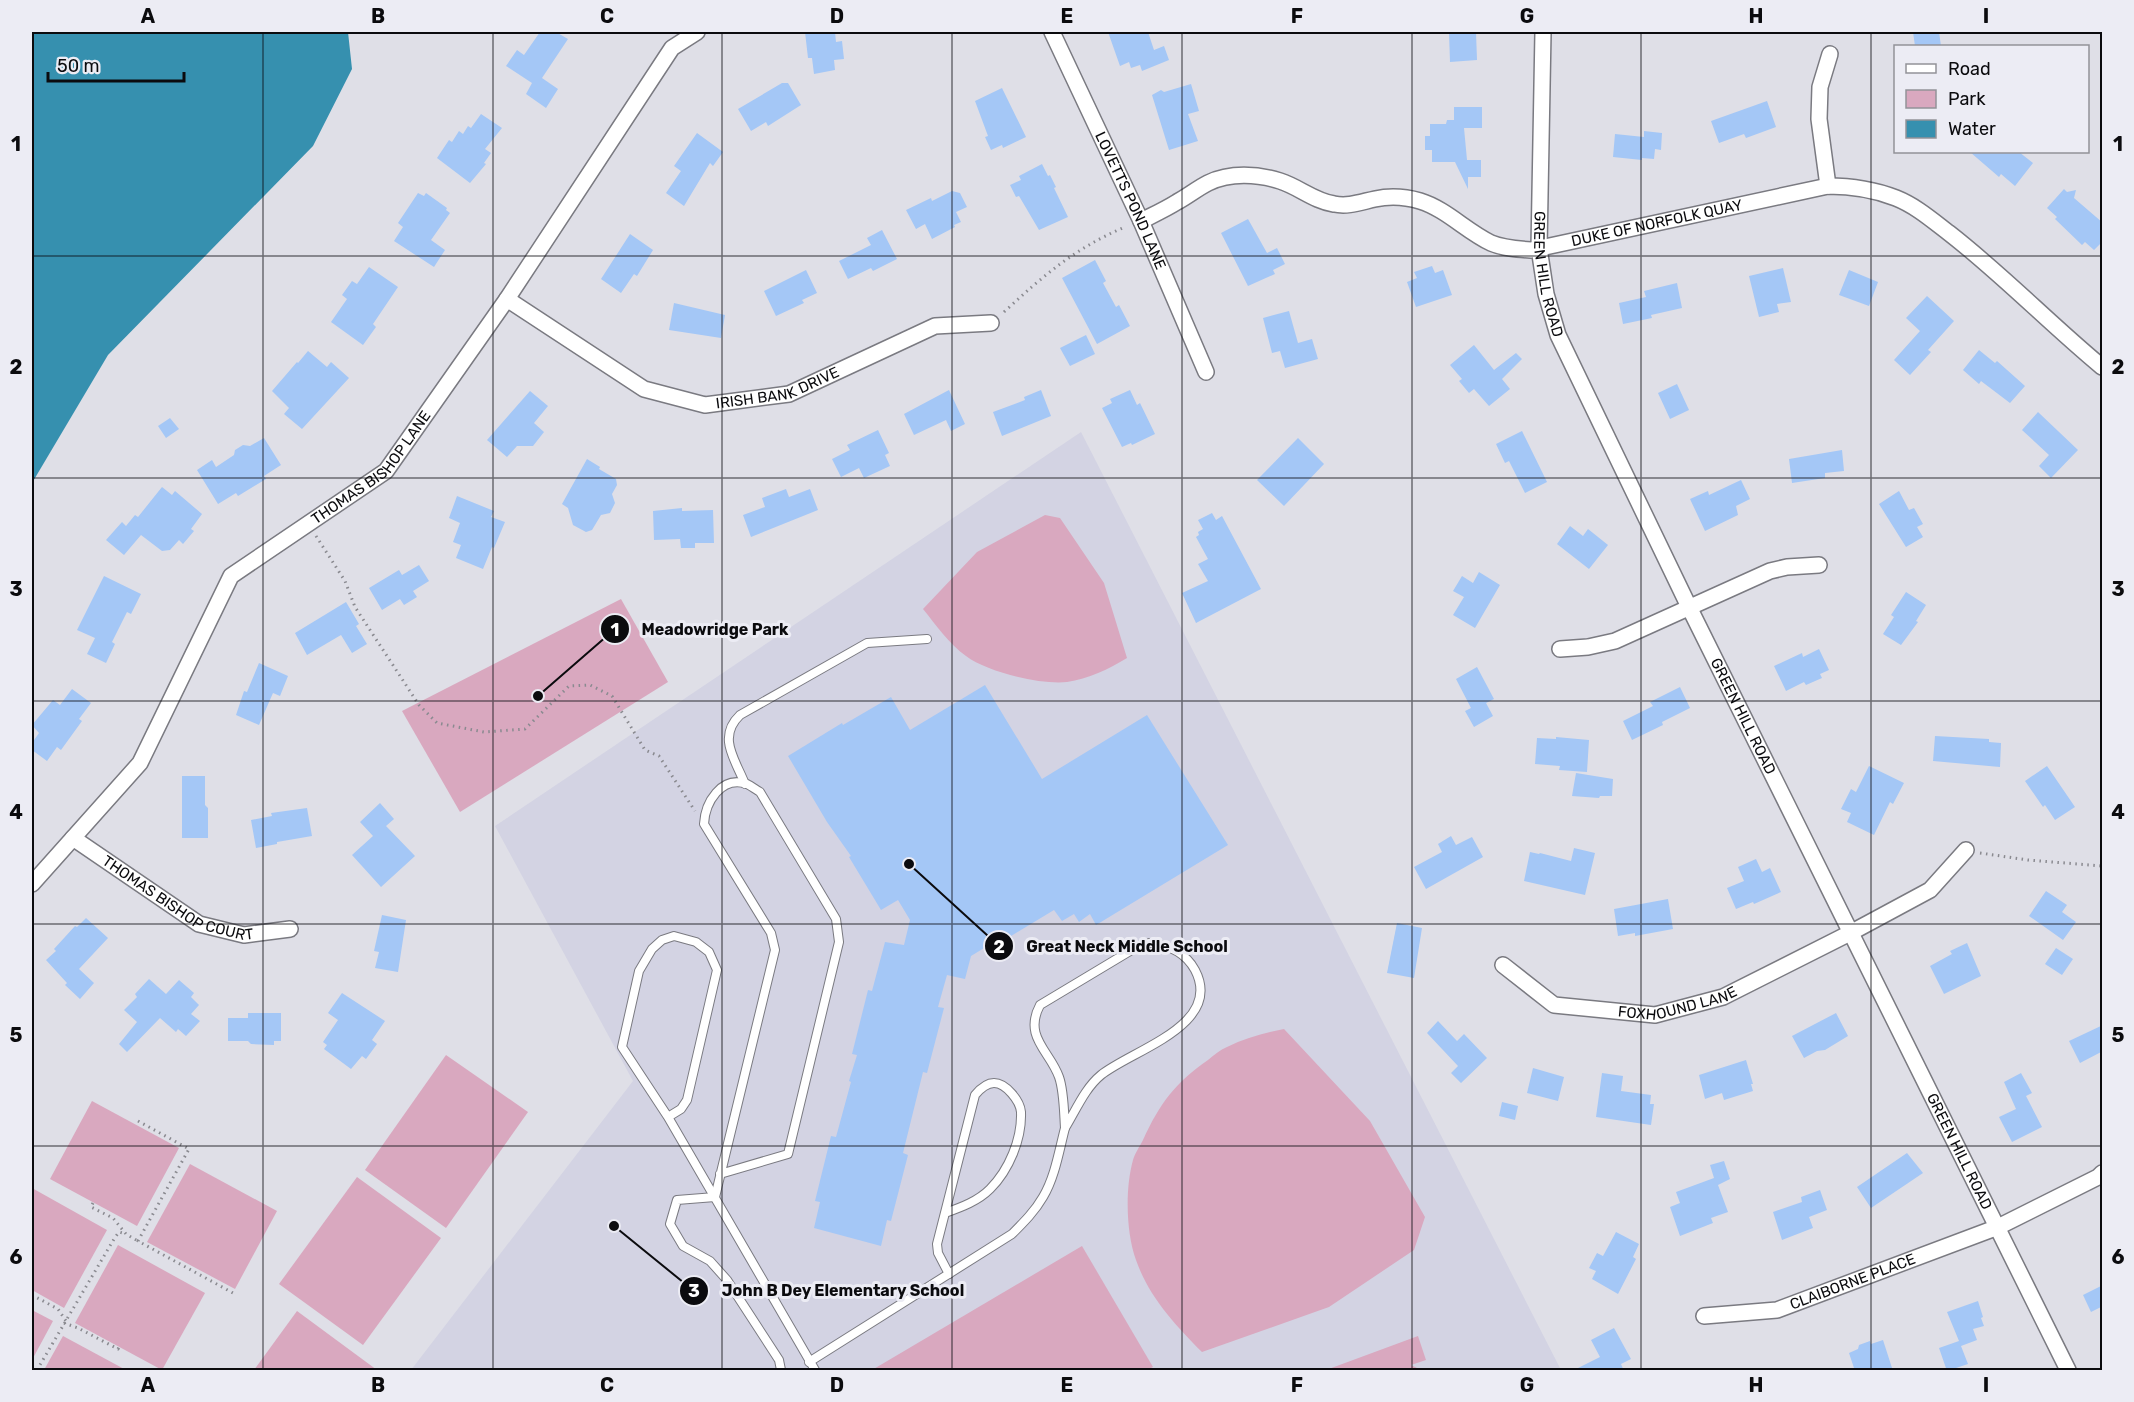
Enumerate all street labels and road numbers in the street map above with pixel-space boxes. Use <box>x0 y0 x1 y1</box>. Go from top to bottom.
street label: LOVETTS POND LANE <box>1091 129 1170 272</box>
street label: DUKE OF NORFOLK QUAY <box>1570 196 1744 250</box>
street label: GREEN HILL ROAD <box>1530 211 1567 339</box>
street label: IRISH BANK DRIVE <box>715 363 842 412</box>
street label: THOMAS BISHOP LANE <box>308 407 435 528</box>
street label: GREEN HILL ROAD <box>1707 655 1780 777</box>
street label: THOMAS BISHOP COURT <box>99 852 255 944</box>
street label: FOXHOUND LANE <box>1617 983 1740 1024</box>
street label: GREEN HILL ROAD <box>1923 1090 1996 1212</box>
street label: CLAIBORNE PLACE <box>1787 1250 1918 1313</box>

